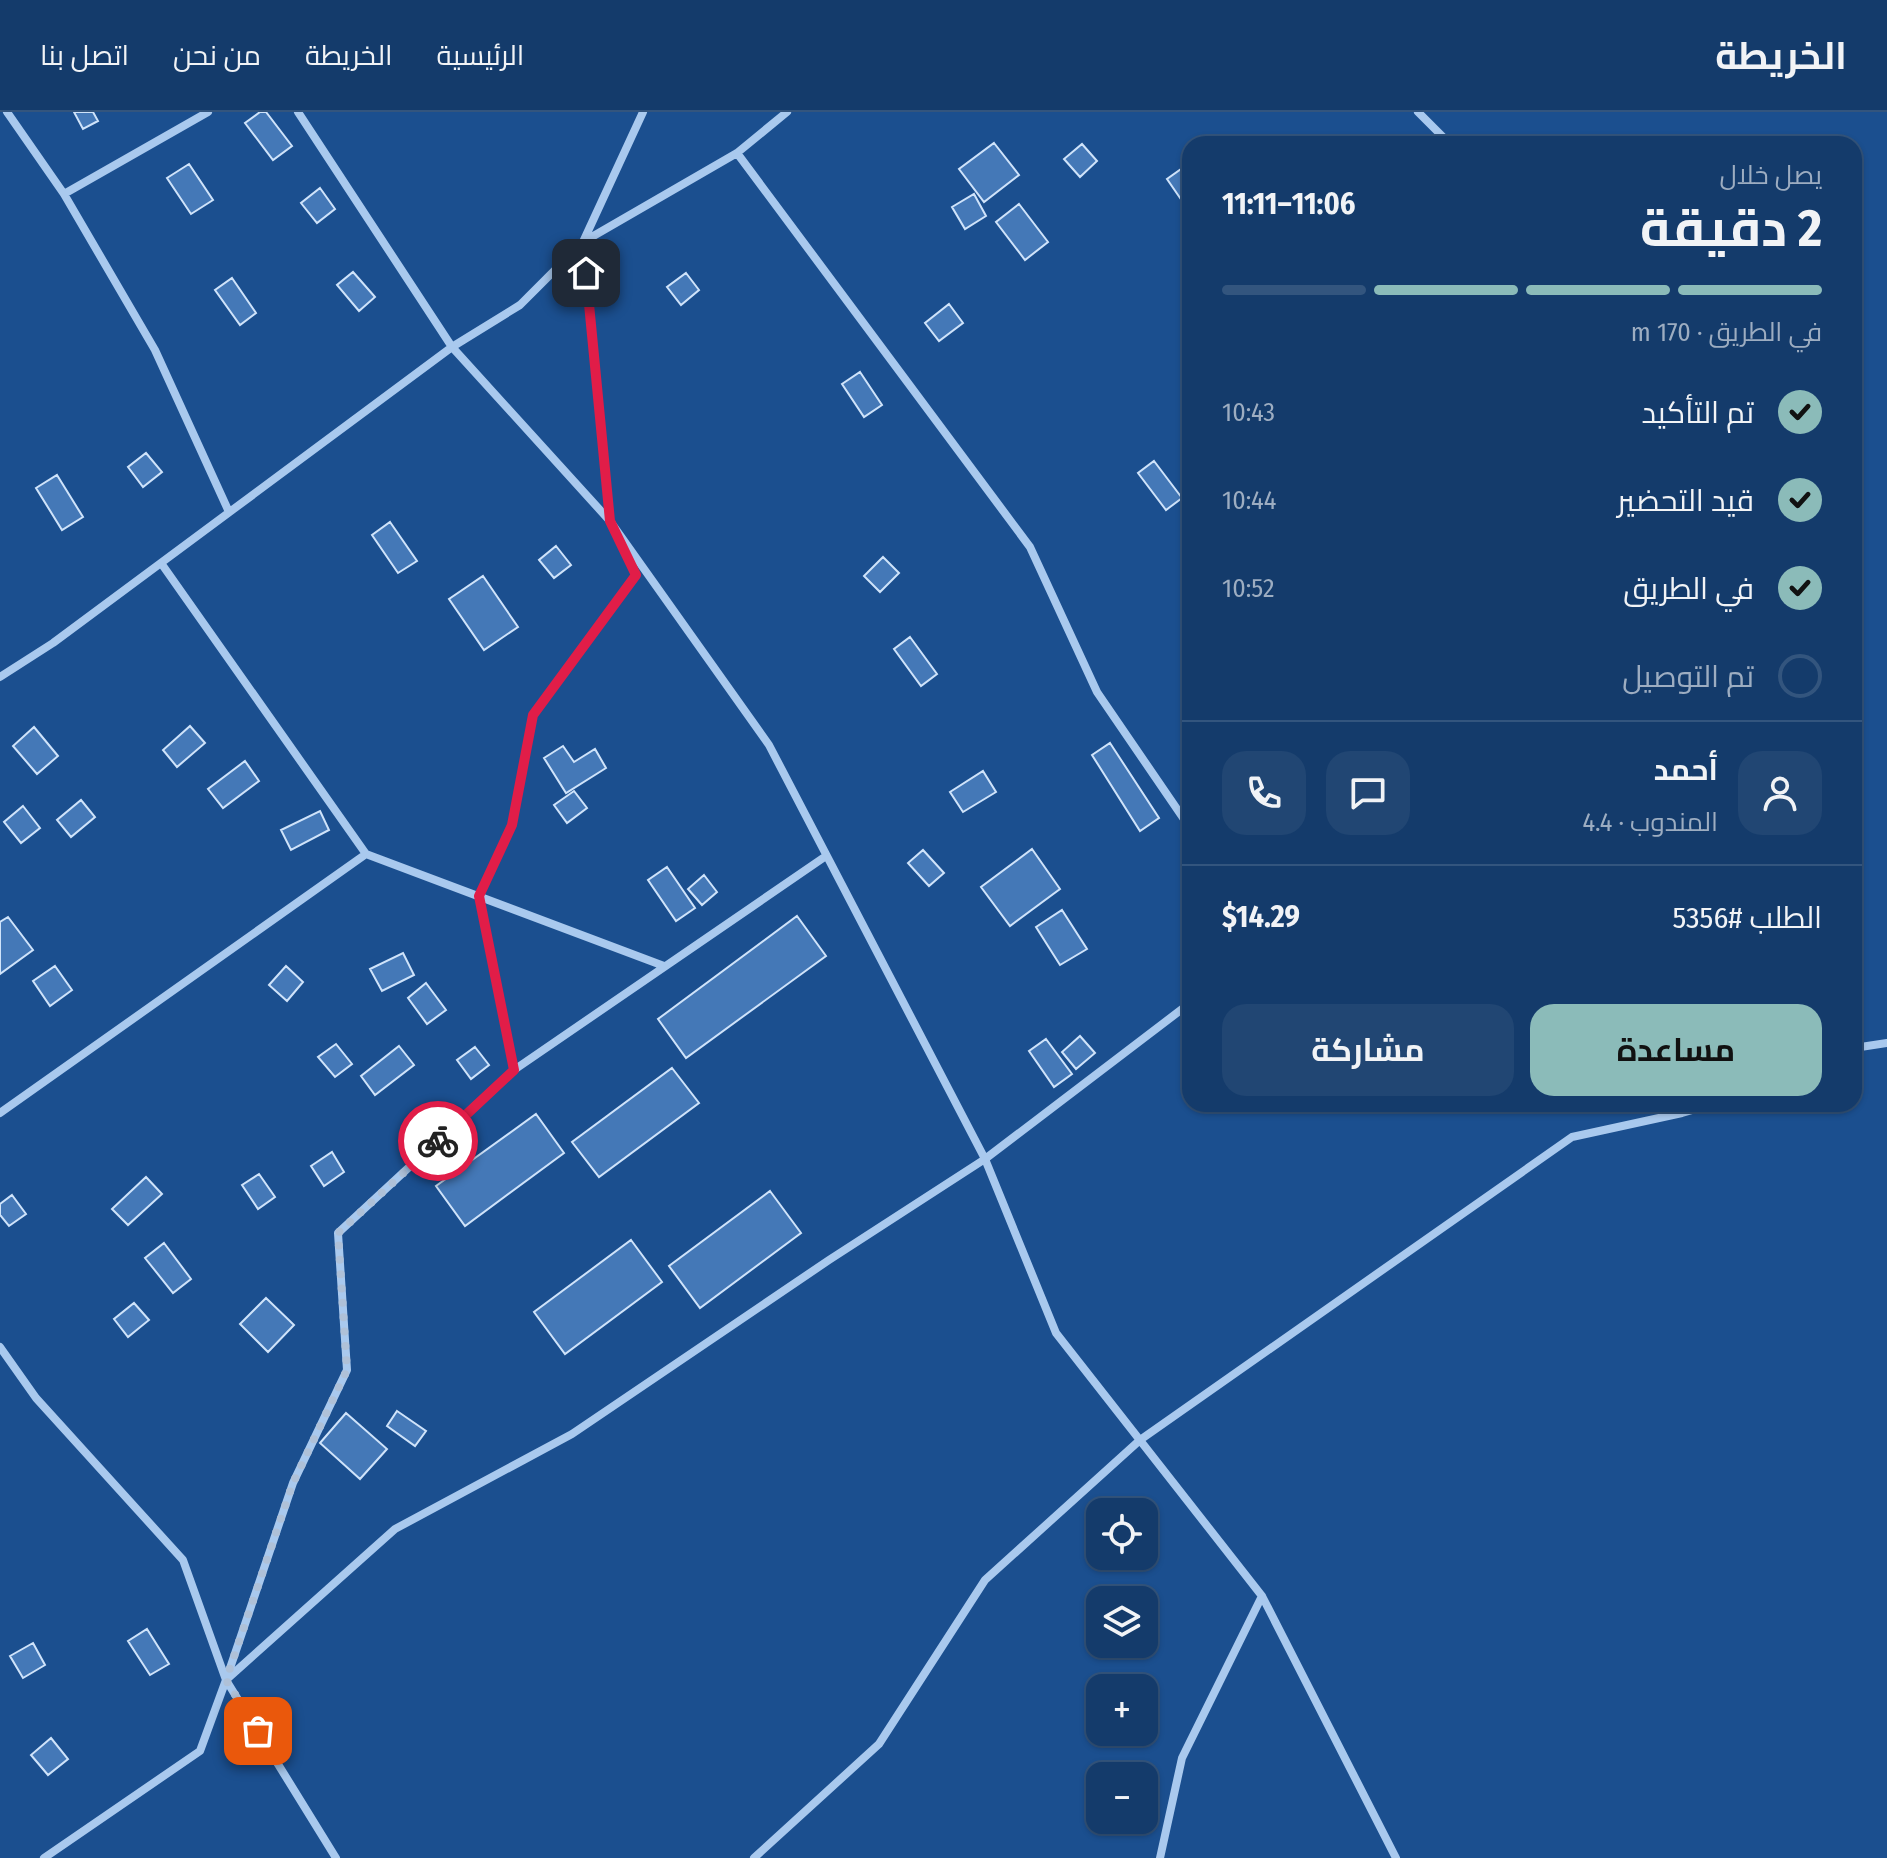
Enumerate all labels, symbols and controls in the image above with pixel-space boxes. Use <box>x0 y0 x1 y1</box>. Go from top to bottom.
text: الخريطة <box>1715 33 1847 79</box>
text: اتصل بنا <box>40 39 129 72</box>
text: من نحن <box>173 39 261 72</box>
text: الخريطة <box>305 39 392 72</box>
text: الرئيسية <box>436 39 524 72</box>
text: يصل خلال <box>1719 160 1822 191</box>
text: 11:06–11:11 <box>1222 186 1356 222</box>
text: 2 دقيقة <box>1640 197 1822 260</box>
pin <box>552 239 620 307</box>
icon: home <box>564 251 608 295</box>
text: في الطريق · 170 m <box>1631 317 1822 348</box>
icon: check <box>1778 390 1822 434</box>
text: تم التأكيد <box>1642 395 1754 431</box>
text: 10:43 <box>1222 397 1275 428</box>
icon: check <box>1778 478 1822 522</box>
text: قيد التحضير <box>1617 483 1754 519</box>
text: 10:44 <box>1222 485 1276 516</box>
icon: check <box>1778 566 1822 610</box>
text: في الطريق <box>1623 571 1754 607</box>
text: 10:52 <box>1222 573 1274 604</box>
text: تم التوصيل <box>1622 659 1754 695</box>
button: phone <box>1222 751 1306 835</box>
button: chat <box>1326 751 1410 835</box>
button: person <box>1738 751 1822 835</box>
text: أحمد <box>1654 752 1718 788</box>
text: المندوب · 4.4 <box>1583 807 1718 838</box>
text: $14.29 <box>1222 899 1300 935</box>
text: الطلب #5356 <box>1673 900 1822 936</box>
button: مشاركة <box>1222 1004 1514 1096</box>
button: مساعدة <box>1530 1004 1822 1096</box>
courier <box>398 1101 478 1181</box>
icon: bike <box>416 1119 460 1163</box>
map controls <box>1086 1498 1158 1834</box>
button: locate <box>1086 1498 1158 1570</box>
button: layers <box>1086 1586 1158 1658</box>
button: + <box>1086 1674 1158 1746</box>
pin <box>224 1697 292 1765</box>
icon: bag <box>236 1709 280 1753</box>
button: − <box>1086 1762 1158 1834</box>

